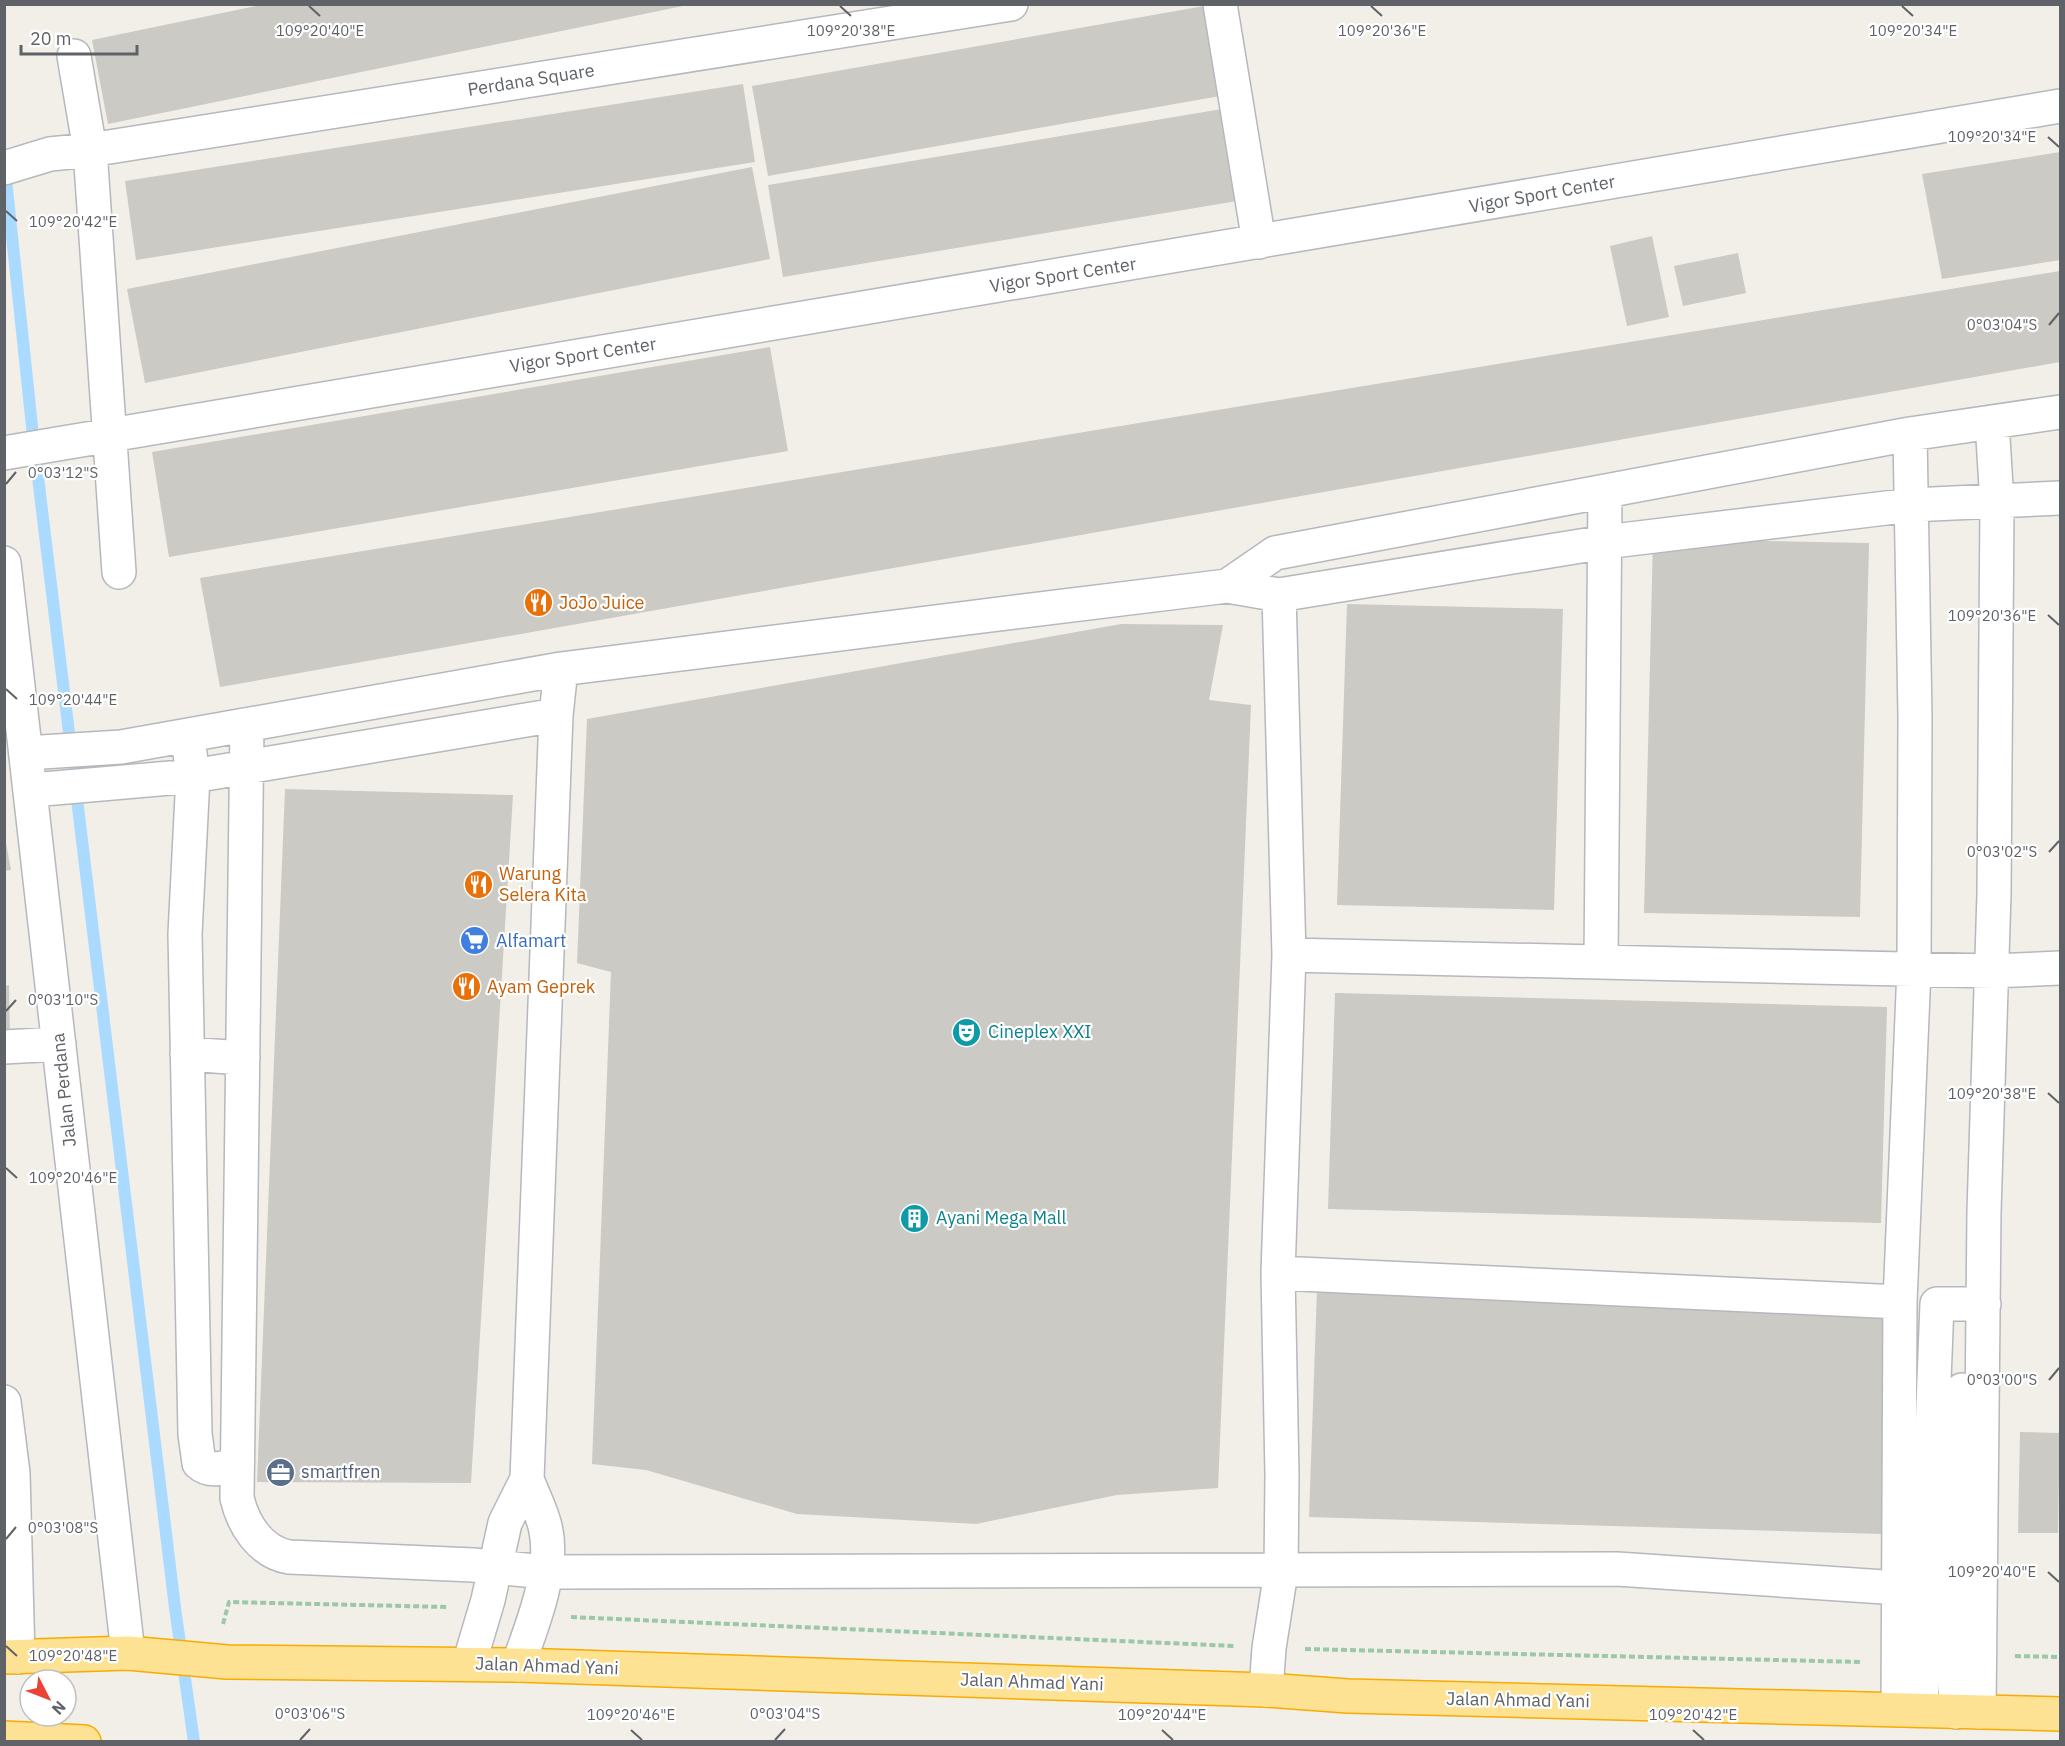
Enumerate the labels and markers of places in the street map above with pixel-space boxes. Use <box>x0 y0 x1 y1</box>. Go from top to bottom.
restaurant icon: JoJo Juice <box>522 587 554 619</box>
place label: JoJo Juice <box>559 591 645 614</box>
place label: Warung Selera Kita <box>499 862 587 906</box>
restaurant icon: Warung Selera Kita <box>462 868 494 900</box>
supermarket icon: Alfamart <box>459 925 491 957</box>
place label: Alfamart <box>496 929 566 952</box>
restaurant icon: Ayam Geprek <box>450 971 482 1003</box>
place label: Ayam Geprek <box>487 975 596 998</box>
theatre icon: Cineplex XXI <box>951 1016 983 1048</box>
place label: Cineplex XXI <box>988 1020 1091 1043</box>
building icon: Ayani Mega Mall <box>899 1202 931 1234</box>
place label: Ayani Mega Mall <box>936 1206 1066 1229</box>
office icon: smartfren <box>264 1456 296 1488</box>
place label: smartfren <box>301 1460 380 1483</box>

